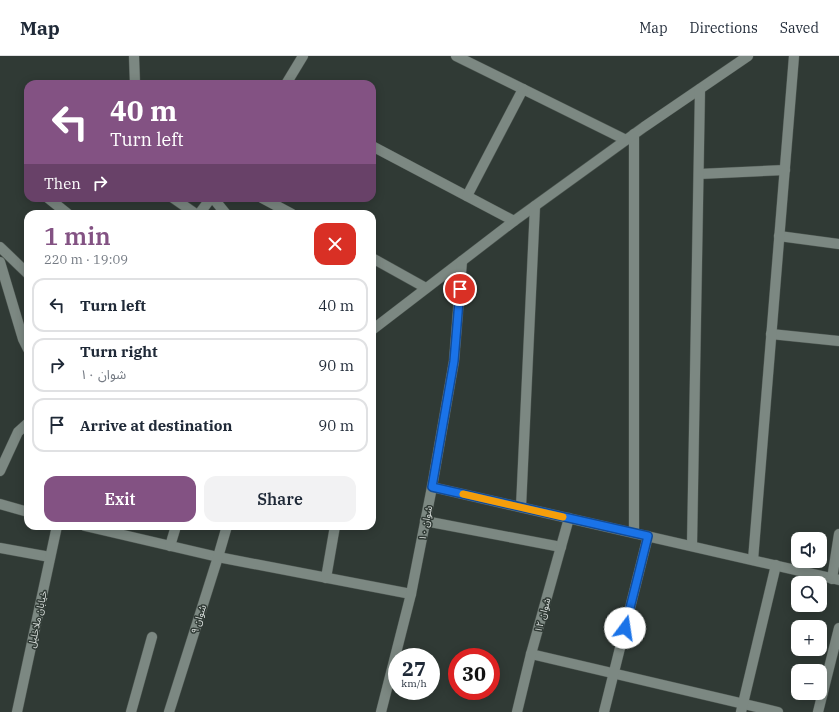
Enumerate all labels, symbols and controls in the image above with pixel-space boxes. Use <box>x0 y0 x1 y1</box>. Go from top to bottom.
text: Map <box>20 16 60 40</box>
text: Map <box>639 19 668 37</box>
text: Directions <box>690 19 758 37</box>
text: Saved <box>780 19 819 37</box>
text: 40 m <box>110 92 177 129</box>
icon: left <box>44 96 96 148</box>
text: Turn left <box>110 128 184 151</box>
icon: right <box>89 172 111 194</box>
text: Then <box>44 174 81 193</box>
text: 1 min <box>44 220 111 252</box>
button: close <box>314 223 356 265</box>
text: 220 m · 19:09 <box>44 251 128 268</box>
pin <box>443 272 477 306</box>
icon: arrive <box>449 278 471 300</box>
icon: left <box>46 294 68 316</box>
text: Turn left <box>80 296 146 315</box>
text: 40 m <box>318 296 354 315</box>
text: Turn right <box>80 342 158 361</box>
icon: right <box>46 354 68 376</box>
text: 90 m <box>318 356 354 375</box>
text: شوان ۱۰ <box>80 366 126 383</box>
icon: arrive <box>46 414 68 436</box>
text: Arrive at destination <box>80 416 232 435</box>
text: 90 m <box>318 416 354 435</box>
button: Exit <box>44 476 196 522</box>
button: Share <box>204 476 356 522</box>
street label: شوان ۱۰ <box>416 504 435 542</box>
map controls <box>791 532 827 700</box>
button: sound <box>791 532 827 568</box>
button: search <box>791 576 827 612</box>
street label: خیابان ملاخلیل <box>25 589 50 649</box>
street label: شوان ۱۲ <box>531 596 554 634</box>
street label: شوان ۹ <box>188 603 209 635</box>
position arrow <box>604 607 646 649</box>
button: + <box>791 620 827 656</box>
speed limit sign: 30 <box>448 648 500 700</box>
text: 27 <box>402 655 426 682</box>
button: − <box>791 664 827 700</box>
text: km/h <box>401 677 427 690</box>

